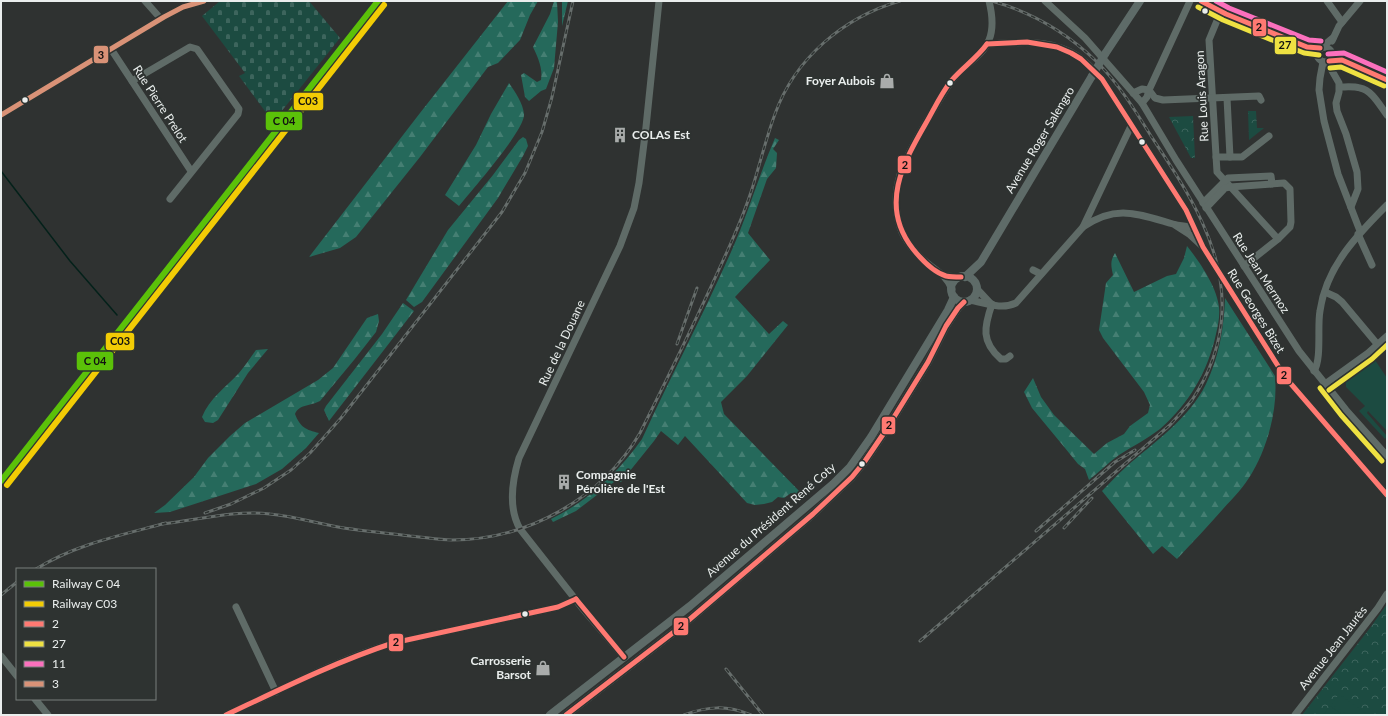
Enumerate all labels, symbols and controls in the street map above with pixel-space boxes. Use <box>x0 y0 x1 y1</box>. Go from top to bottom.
unlabelled marker <box>1200 6 1210 16</box>
line badge: 2 <box>1252 18 1267 37</box>
text: 2 <box>1256 20 1262 33</box>
line badge: 27 <box>1274 36 1297 55</box>
text: 27 <box>1279 38 1291 51</box>
line badge: 3 <box>93 45 109 64</box>
text: 3 <box>98 48 104 61</box>
street label: Rue Louis Aragon <box>1192 50 1211 142</box>
street label: Rue Pierre Prelot <box>130 62 191 146</box>
shop icon: Foyer Aubois <box>878 72 896 90</box>
place label: Foyer Aubois <box>806 73 875 88</box>
unlabelled marker <box>945 78 955 88</box>
street label: Avenue Roger Salengro <box>1002 84 1077 196</box>
line badge: C03 <box>293 92 324 111</box>
text: C03 <box>298 94 318 107</box>
unlabelled marker <box>20 95 30 105</box>
line badge: C 04 <box>265 111 303 131</box>
text: C 04 <box>273 114 296 127</box>
building icon: COLAS Est <box>611 126 629 144</box>
place label: COLAS Est <box>632 127 691 142</box>
unlabelled marker <box>1137 137 1147 147</box>
line badge: 2 <box>897 155 912 174</box>
text: 2 <box>902 158 908 171</box>
street label: Rue Jean Mermoz <box>1230 229 1294 317</box>
street label: Rue Georges Bizet <box>1224 266 1289 356</box>
street label: Rue de la Douane <box>535 298 588 388</box>
line badge: C03 <box>105 332 135 351</box>
text: C03 <box>110 334 130 347</box>
line badge: C 04 <box>76 351 114 371</box>
text: C 04 <box>84 354 107 367</box>
line badge: 2 <box>1276 366 1292 385</box>
text: 2 <box>1281 368 1287 381</box>
line badge: 2 <box>881 416 896 435</box>
text: 2 <box>886 418 892 431</box>
street label: Avenue du Président René Coty <box>703 459 839 580</box>
unlabelled marker <box>857 459 867 469</box>
place label: Compagnie Pérolière de l'Est <box>576 467 666 496</box>
building icon: Compagnie Pérolière de l'Est <box>555 473 573 491</box>
legend <box>16 568 156 700</box>
text: Railway C 04 <box>52 576 120 591</box>
text: Railway C03 <box>52 596 117 611</box>
street label: Avenue Jean Jaurès <box>1295 603 1370 693</box>
unlabelled marker <box>520 609 530 619</box>
text: 2 <box>52 616 59 631</box>
line badge: 2 <box>673 617 689 636</box>
text: 2 <box>678 619 684 632</box>
line badge: 2 <box>388 633 404 652</box>
text: 2 <box>393 635 399 648</box>
text: 27 <box>52 636 66 651</box>
place label: Carrosserie Barsot <box>470 653 532 682</box>
text: 11 <box>52 656 66 671</box>
shop icon: Carrosserie Barsot <box>534 659 552 677</box>
text: 3 <box>52 676 59 691</box>

